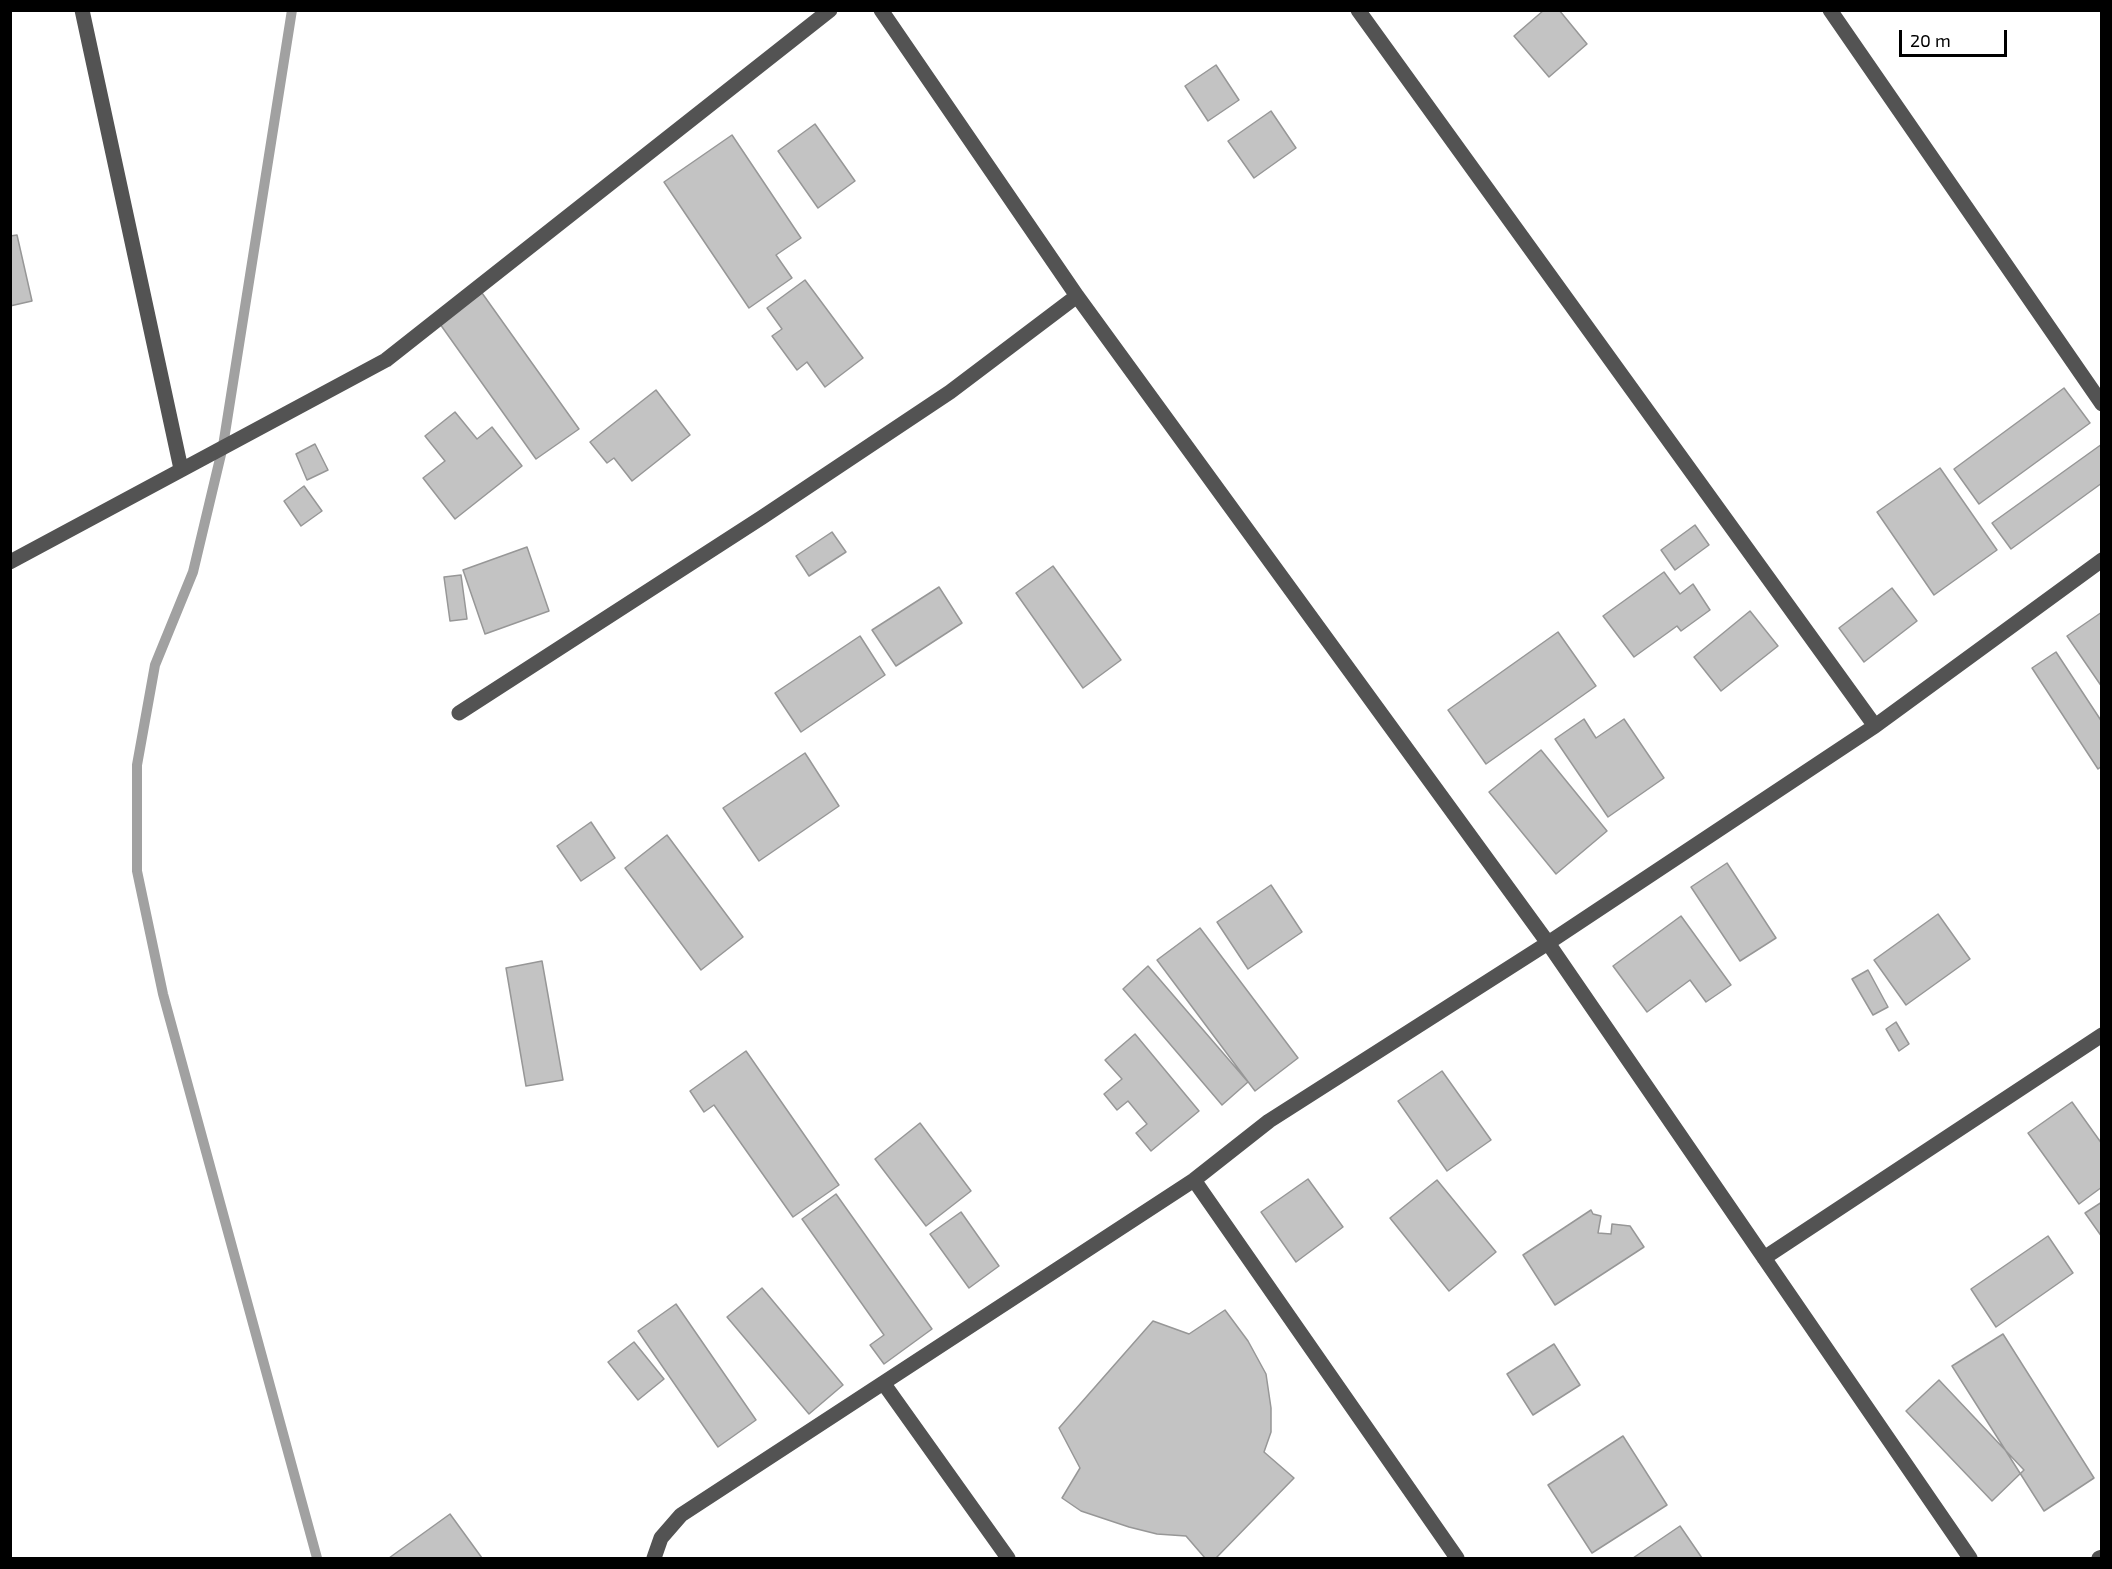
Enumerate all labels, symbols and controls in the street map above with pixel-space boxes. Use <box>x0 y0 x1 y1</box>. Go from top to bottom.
scale bar <box>1902 18 2010 56</box>
text: 20 m <box>1910 29 1951 51</box>

